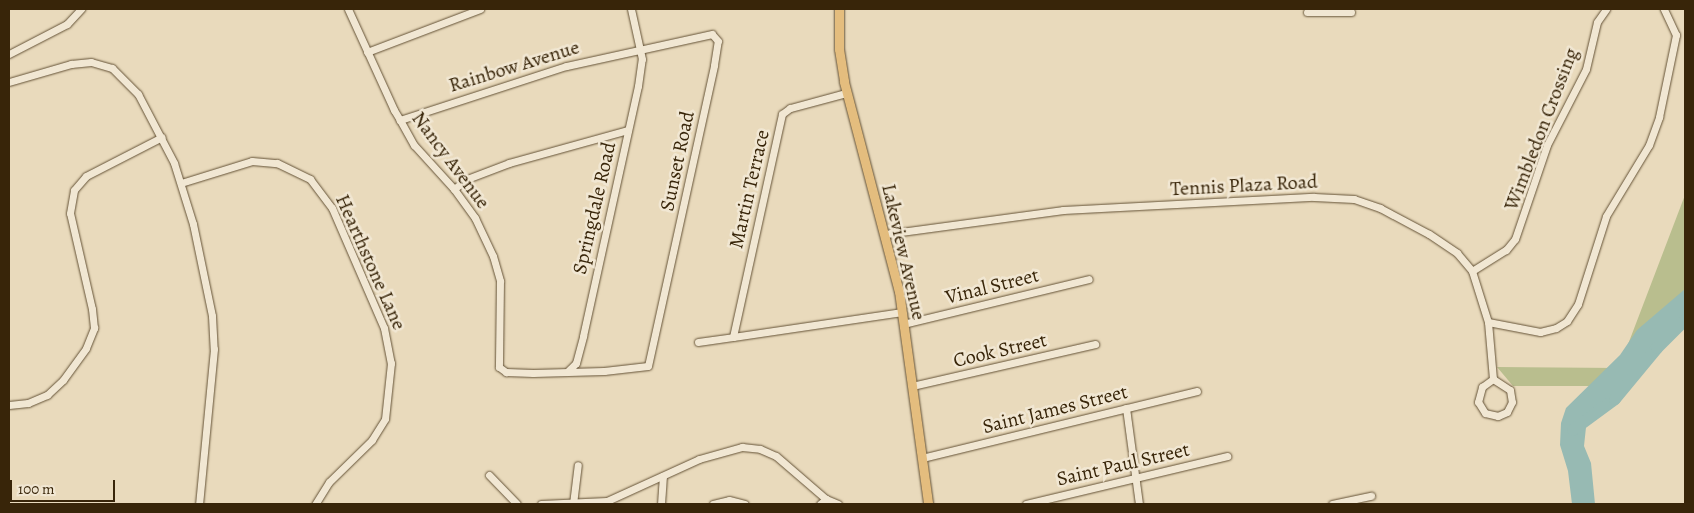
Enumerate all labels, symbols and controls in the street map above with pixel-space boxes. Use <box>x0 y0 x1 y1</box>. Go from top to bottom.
street label: Rainbow Avenue <box>446 35 582 97</box>
street label: Wimbledon Crossing <box>1499 44 1583 214</box>
street label: Nancy Avenue <box>407 107 495 213</box>
street label: Sunset Road <box>655 109 699 213</box>
street label: Martin Terrace <box>724 127 774 251</box>
street label: Springdale Road <box>567 140 621 276</box>
street label: Tennis Plaza Road <box>1170 169 1318 201</box>
street label: Lakeview Avenue <box>877 182 931 322</box>
street label: Hearthstone Lane <box>330 191 412 333</box>
street label: Vinal Street <box>943 263 1041 309</box>
street label: Cook Street <box>951 328 1049 372</box>
street label: Saint James Street <box>980 379 1130 439</box>
street label: Saint Paul Street <box>1054 437 1192 491</box>
scale bar <box>12 470 118 502</box>
text: 100 m <box>18 479 55 499</box>

